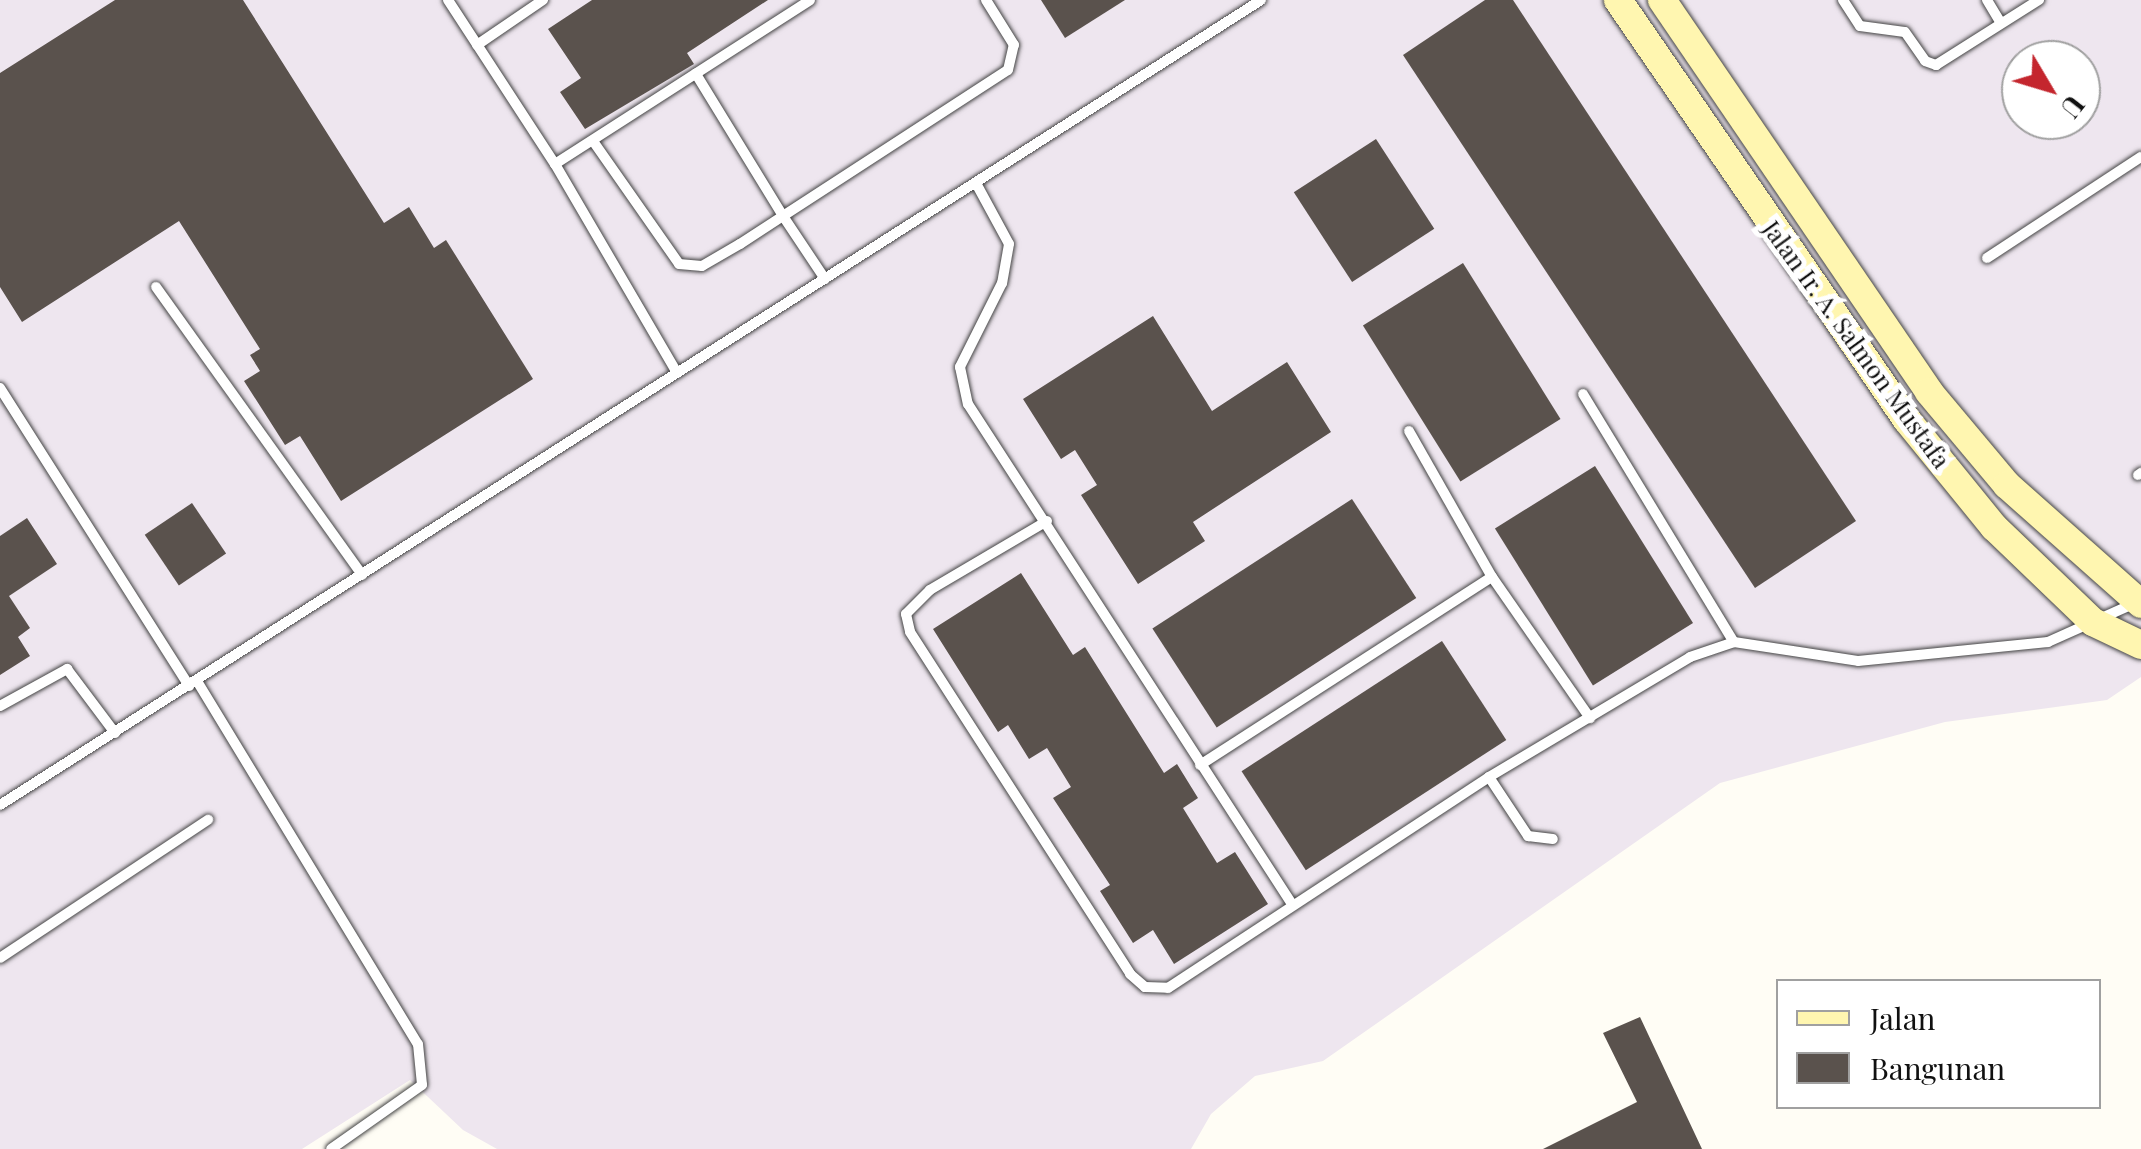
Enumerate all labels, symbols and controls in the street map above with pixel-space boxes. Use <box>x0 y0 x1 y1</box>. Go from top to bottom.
north arrow <box>2001 40 2101 140</box>
text: U <box>2053 89 2094 127</box>
street label: Jalan Ir. A. Salmon Mustafa <box>1757 214 1957 474</box>
legend <box>1776 979 2101 1109</box>
text: Jalan <box>1870 998 1936 1038</box>
text: Bangunan <box>1870 1048 2005 1088</box>

